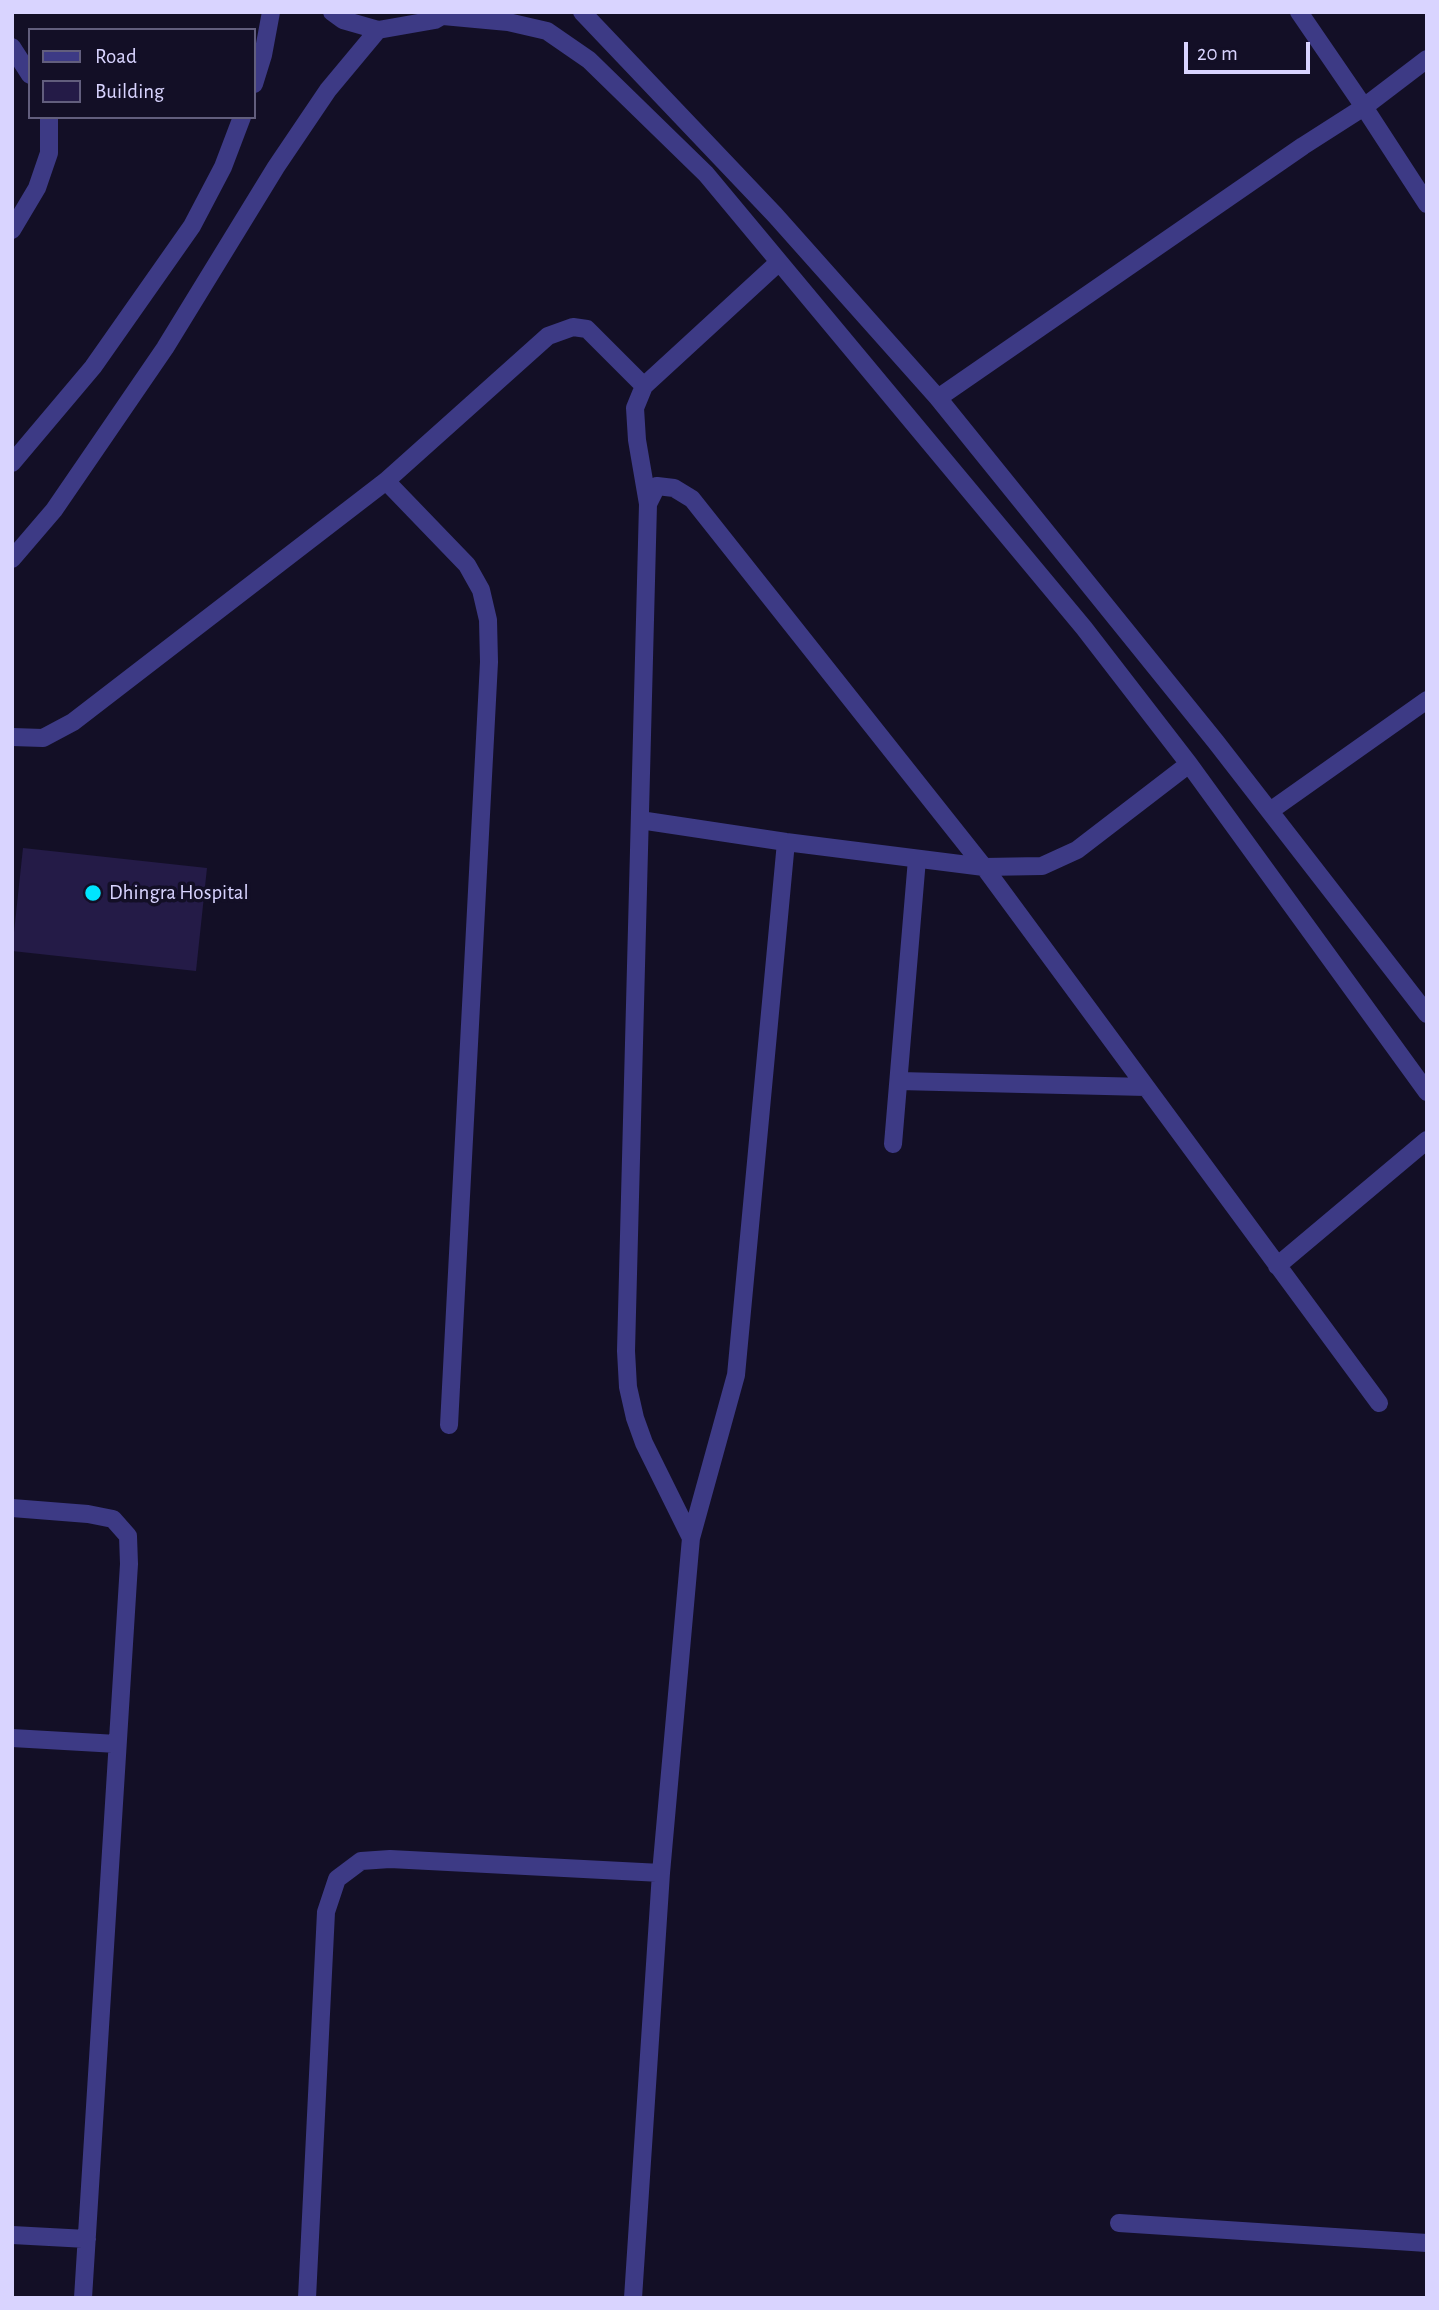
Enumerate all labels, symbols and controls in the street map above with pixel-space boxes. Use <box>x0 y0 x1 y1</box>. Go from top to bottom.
legend <box>28 28 256 119</box>
scale bar <box>1187 28 1313 72</box>
text: 20 m <box>1197 43 1238 64</box>
text: Road <box>95 46 137 67</box>
text: Building <box>95 81 164 102</box>
place label: Dhingra Hospital <box>109 880 249 906</box>
marker: Dhingra Hospital <box>83 883 103 903</box>

